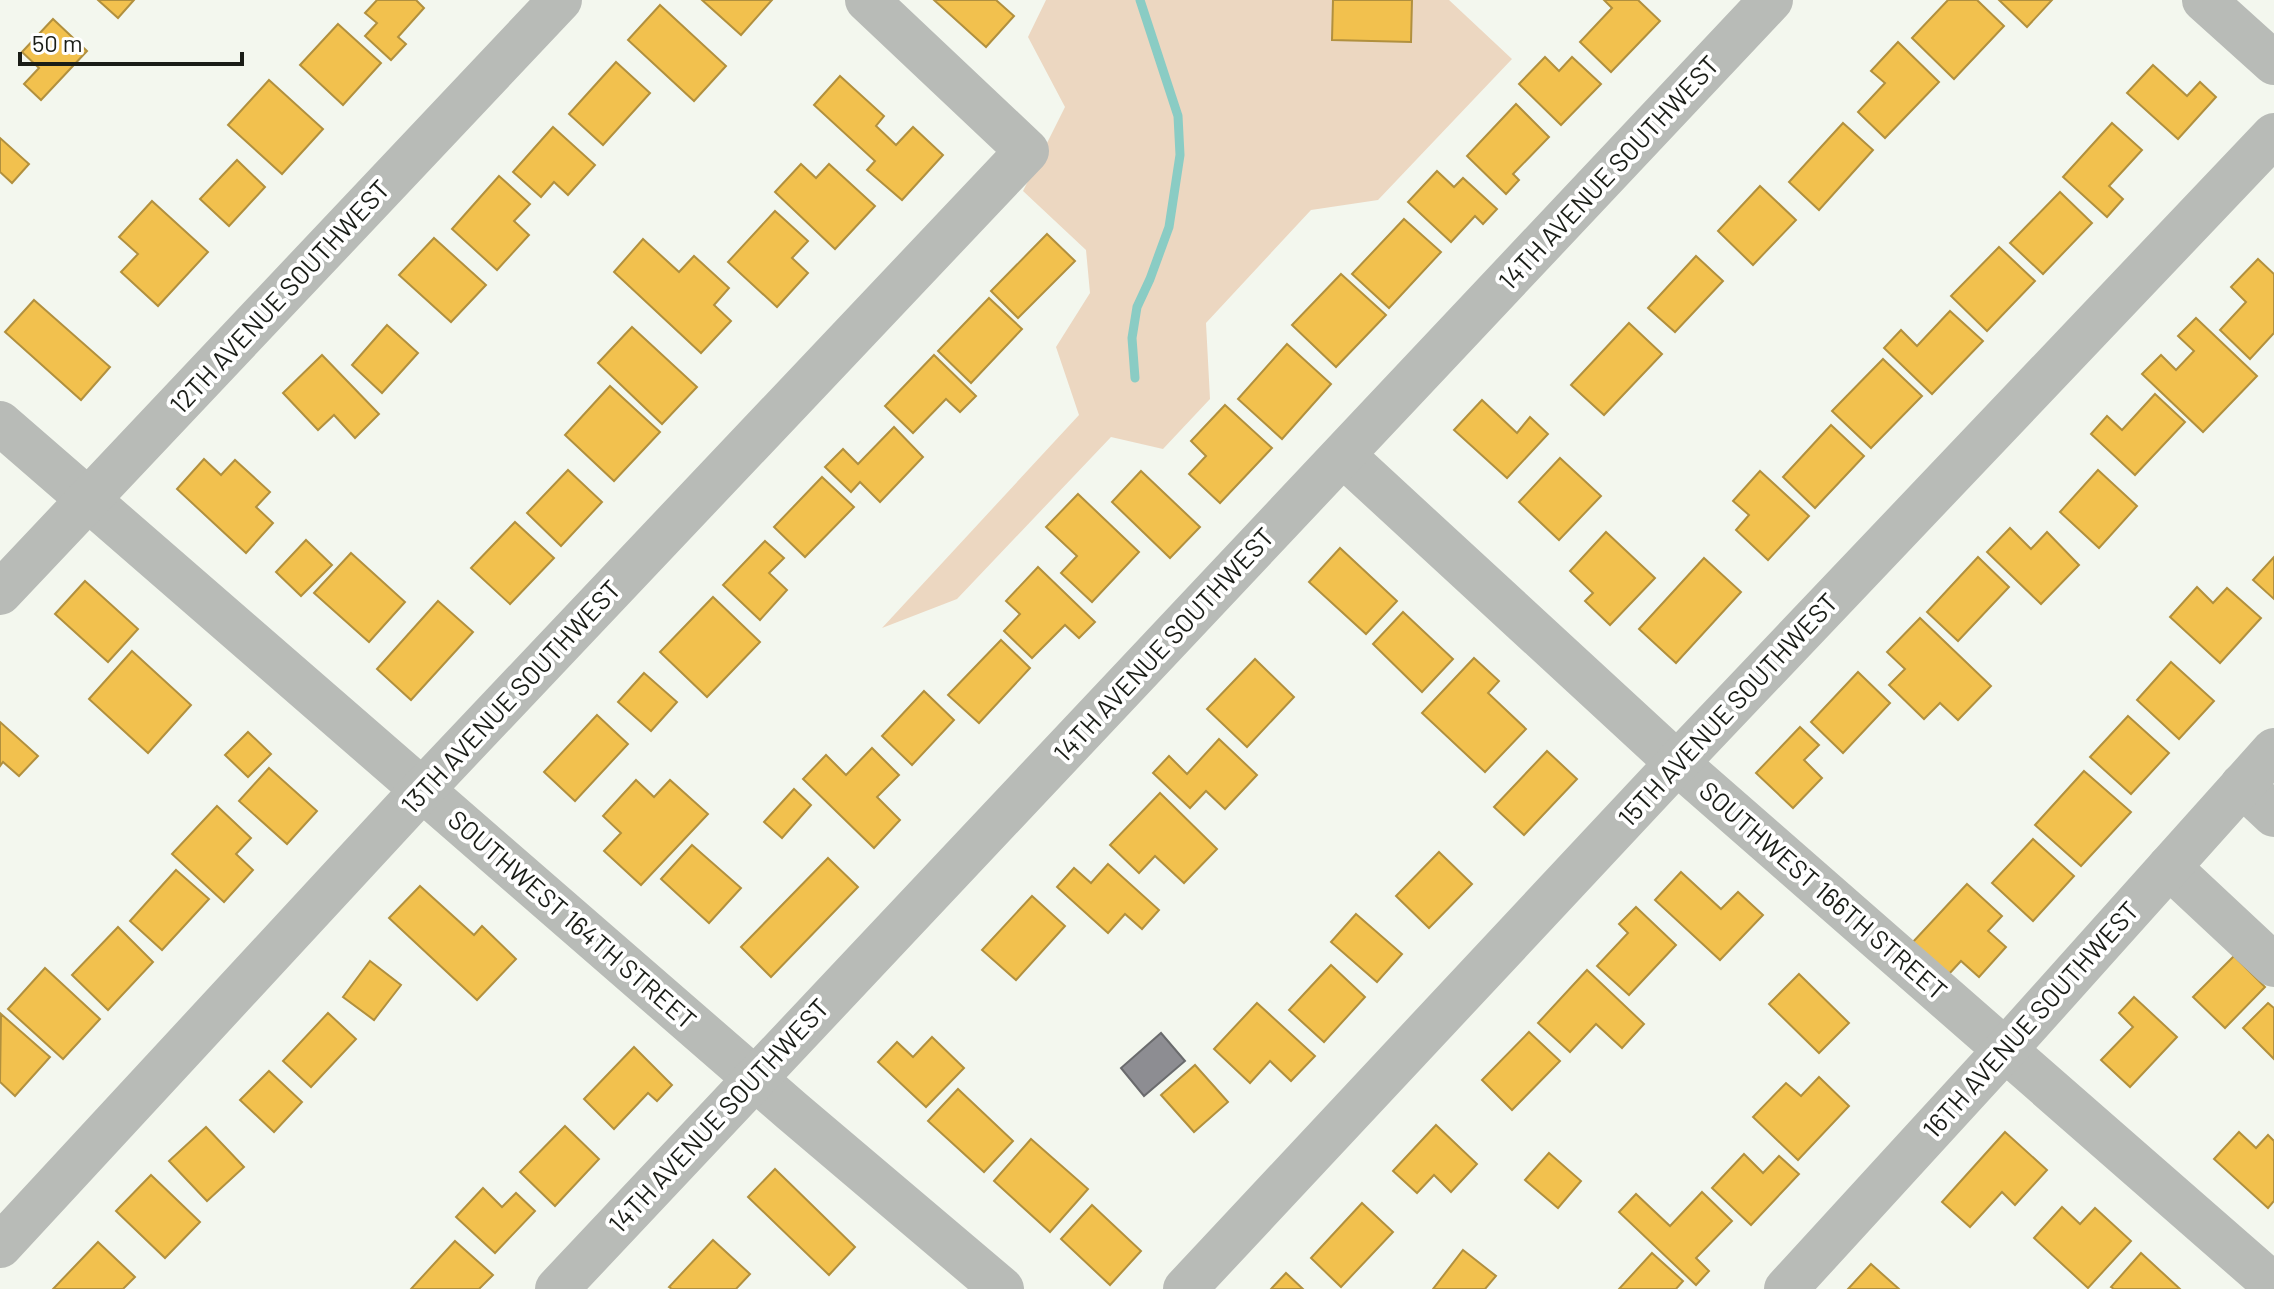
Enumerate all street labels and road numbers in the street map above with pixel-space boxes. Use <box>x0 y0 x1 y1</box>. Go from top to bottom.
street label: 14TH AVENUE SOUTHWEST <box>1491 49 1724 295</box>
street label: 12TH AVENUE SOUTHWEST <box>162 173 395 419</box>
street label: 14TH AVENUE SOUTHWEST <box>1046 521 1279 767</box>
street label: 13TH AVENUE SOUTHWEST <box>394 573 626 819</box>
street label: 15TH AVENUE SOUTHWEST <box>1611 586 1843 832</box>
street label: SOUTHWEST 166TH STREET <box>1694 774 1954 1006</box>
street label: SOUTHWEST 164TH STREET <box>443 803 703 1035</box>
street label: 16TH AVENUE SOUTHWEST <box>1915 894 2144 1144</box>
street label: 14TH AVENUE SOUTHWEST <box>601 992 834 1238</box>

